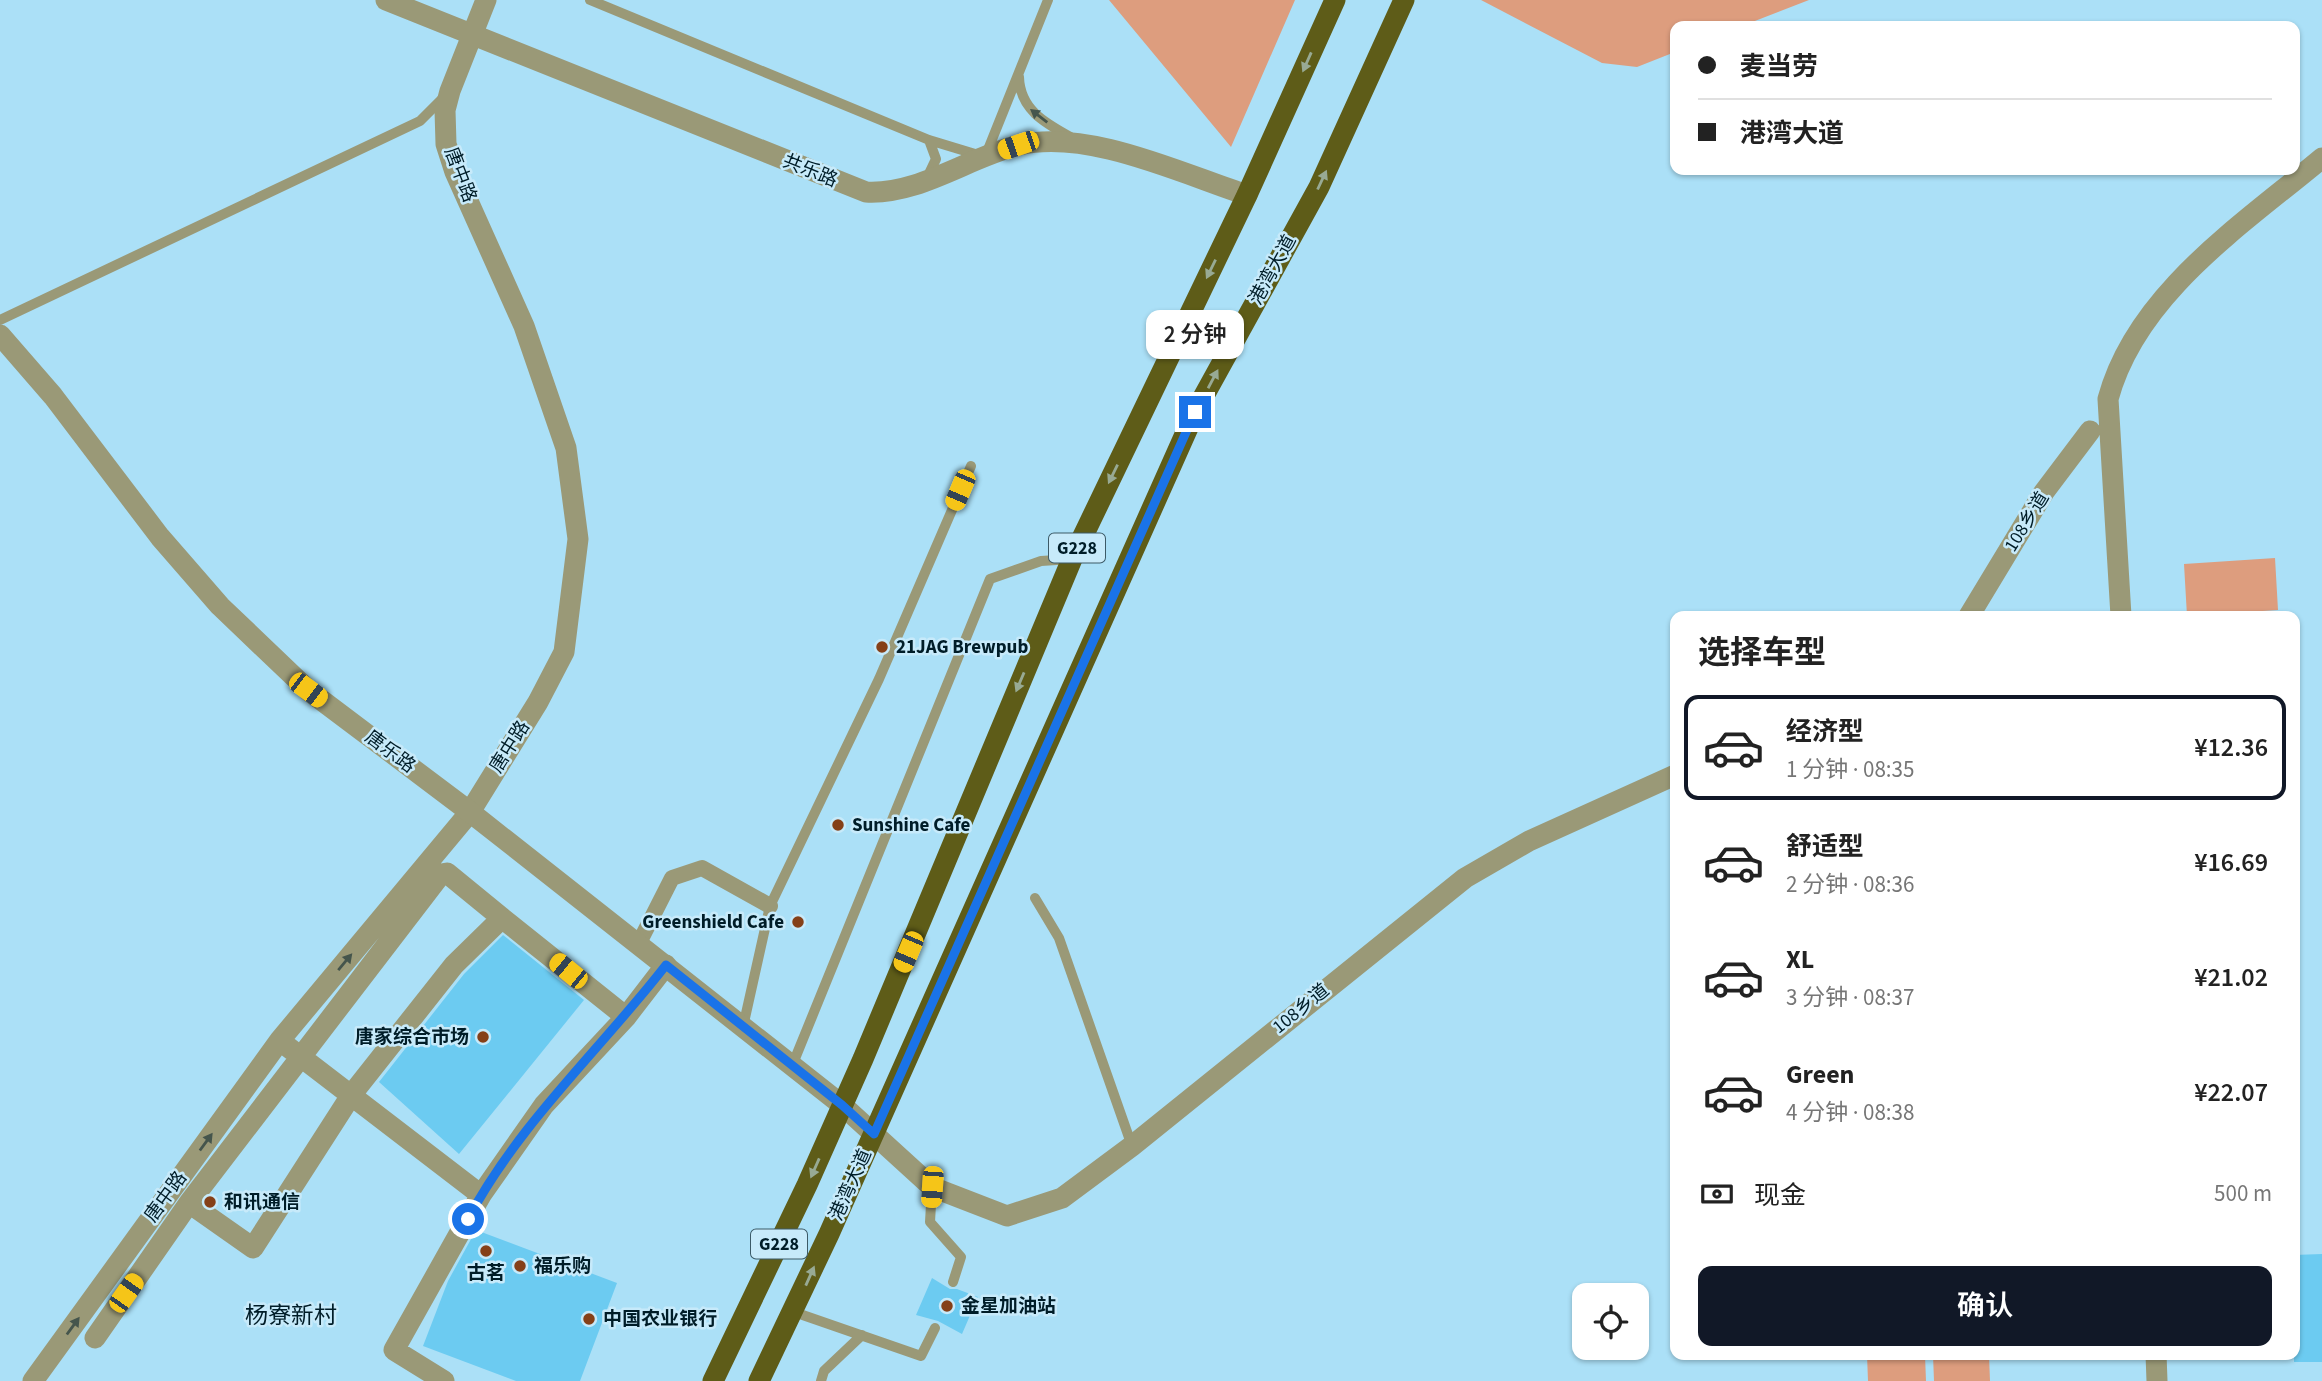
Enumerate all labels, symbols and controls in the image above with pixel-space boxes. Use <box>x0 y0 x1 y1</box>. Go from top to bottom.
text: 麦当劳 <box>1740 48 1818 85</box>
one-way arrow <box>1301 52 1313 72</box>
one-way arrow <box>1030 109 1048 124</box>
text: 港湾大道 <box>1740 115 1844 152</box>
car <box>995 128 1042 162</box>
street label: 唐中路 <box>437 144 483 206</box>
street label: 共乐路 <box>779 148 841 194</box>
one-way arrow <box>1317 169 1328 190</box>
street label: 港湾大道 <box>1243 230 1303 310</box>
one-way arrow <box>1206 259 1217 279</box>
callout: 2 分钟 <box>1146 310 1244 360</box>
text: 2 分钟 <box>1164 318 1226 351</box>
one-way arrow <box>1207 369 1219 389</box>
route end <box>1179 396 1211 428</box>
one-way arrow <box>1107 464 1118 484</box>
car <box>943 467 978 513</box>
street label: 108乡道 <box>1998 487 2056 557</box>
road number: G228 <box>1049 534 1105 562</box>
text: 选择车型 <box>1698 630 1826 676</box>
place label: 21JAG Brewpub <box>896 634 1028 661</box>
marker: 21JAG Brewpub <box>874 639 890 655</box>
car <box>285 669 332 711</box>
one-way arrow <box>1015 671 1026 692</box>
text: 经济型 <box>1786 713 1864 750</box>
street label: 唐中路 <box>483 716 537 778</box>
icon: car <box>1702 716 1765 779</box>
street label: 唐乐路 <box>359 724 421 780</box>
text: ¥12.36 <box>2194 729 2268 766</box>
text: 1 分钟 · 08:35 <box>1786 753 1914 786</box>
place label: Sunshine Cafe <box>852 812 971 839</box>
marker: Sunshine Cafe <box>830 817 846 833</box>
text: 舒适型 <box>1786 828 1864 865</box>
icon: car <box>1702 831 1765 894</box>
text: ¥16.69 <box>2194 844 2268 881</box>
text: 2 分钟 · 08:36 <box>1786 868 1914 901</box>
place label: Greenshield Cafe <box>642 909 784 936</box>
marker: Greenshield Cafe <box>790 914 806 930</box>
car <box>891 929 926 975</box>
text: XL <box>1786 941 1814 978</box>
icon: car <box>1702 946 1765 1009</box>
car <box>546 950 591 992</box>
one-way arrow <box>338 953 353 971</box>
text: ¥21.02 <box>2194 959 2268 996</box>
street label: 108乡道 <box>1267 978 1335 1040</box>
text: 3 分钟 · 08:37 <box>1786 981 1914 1014</box>
place label: 唐家综合市场 <box>355 1024 469 1051</box>
marker: 唐家综合市场 <box>475 1029 491 1045</box>
text: Green <box>1786 1056 1854 1093</box>
icon: car <box>1702 1061 1765 1124</box>
text: ¥22.07 <box>2194 1074 2268 1111</box>
text: 4 分钟 · 08:38 <box>1786 1096 1914 1129</box>
one-way arrow <box>199 1133 214 1151</box>
street label: 港湾大道 <box>823 1145 879 1225</box>
one-way arrow <box>809 1157 820 1178</box>
car <box>921 1165 944 1209</box>
street label: 唐中路 <box>138 1166 194 1228</box>
icon: cash <box>1698 1175 1736 1213</box>
text: 现金 <box>1754 1177 1806 1214</box>
text: 500 m <box>2214 1177 2272 1210</box>
place label: 和讯通信 <box>224 1189 300 1216</box>
marker: 和讯通信 <box>202 1194 218 1210</box>
route start <box>452 1203 484 1235</box>
road number: G228 <box>751 1230 807 1259</box>
marker: 古茗 <box>478 1243 494 1259</box>
place label: 福乐购 <box>534 1253 591 1280</box>
marker: 福乐购 <box>512 1258 528 1274</box>
place label: 古茗 <box>467 1260 505 1287</box>
one-way arrow <box>805 1265 816 1286</box>
button: 确认 <box>1698 1266 2272 1346</box>
car <box>106 1270 147 1316</box>
map controls <box>1572 1283 1649 1360</box>
button: locate <box>1572 1283 1649 1360</box>
place label: 金星加油站 <box>961 1293 1056 1320</box>
marker: 金星加油站 <box>939 1298 955 1314</box>
district label: 杨寮新村 <box>245 1299 337 1332</box>
place label: 中国农业银行 <box>603 1306 717 1333</box>
marker: 中国农业银行 <box>581 1311 597 1327</box>
one-way arrow <box>66 1317 80 1335</box>

